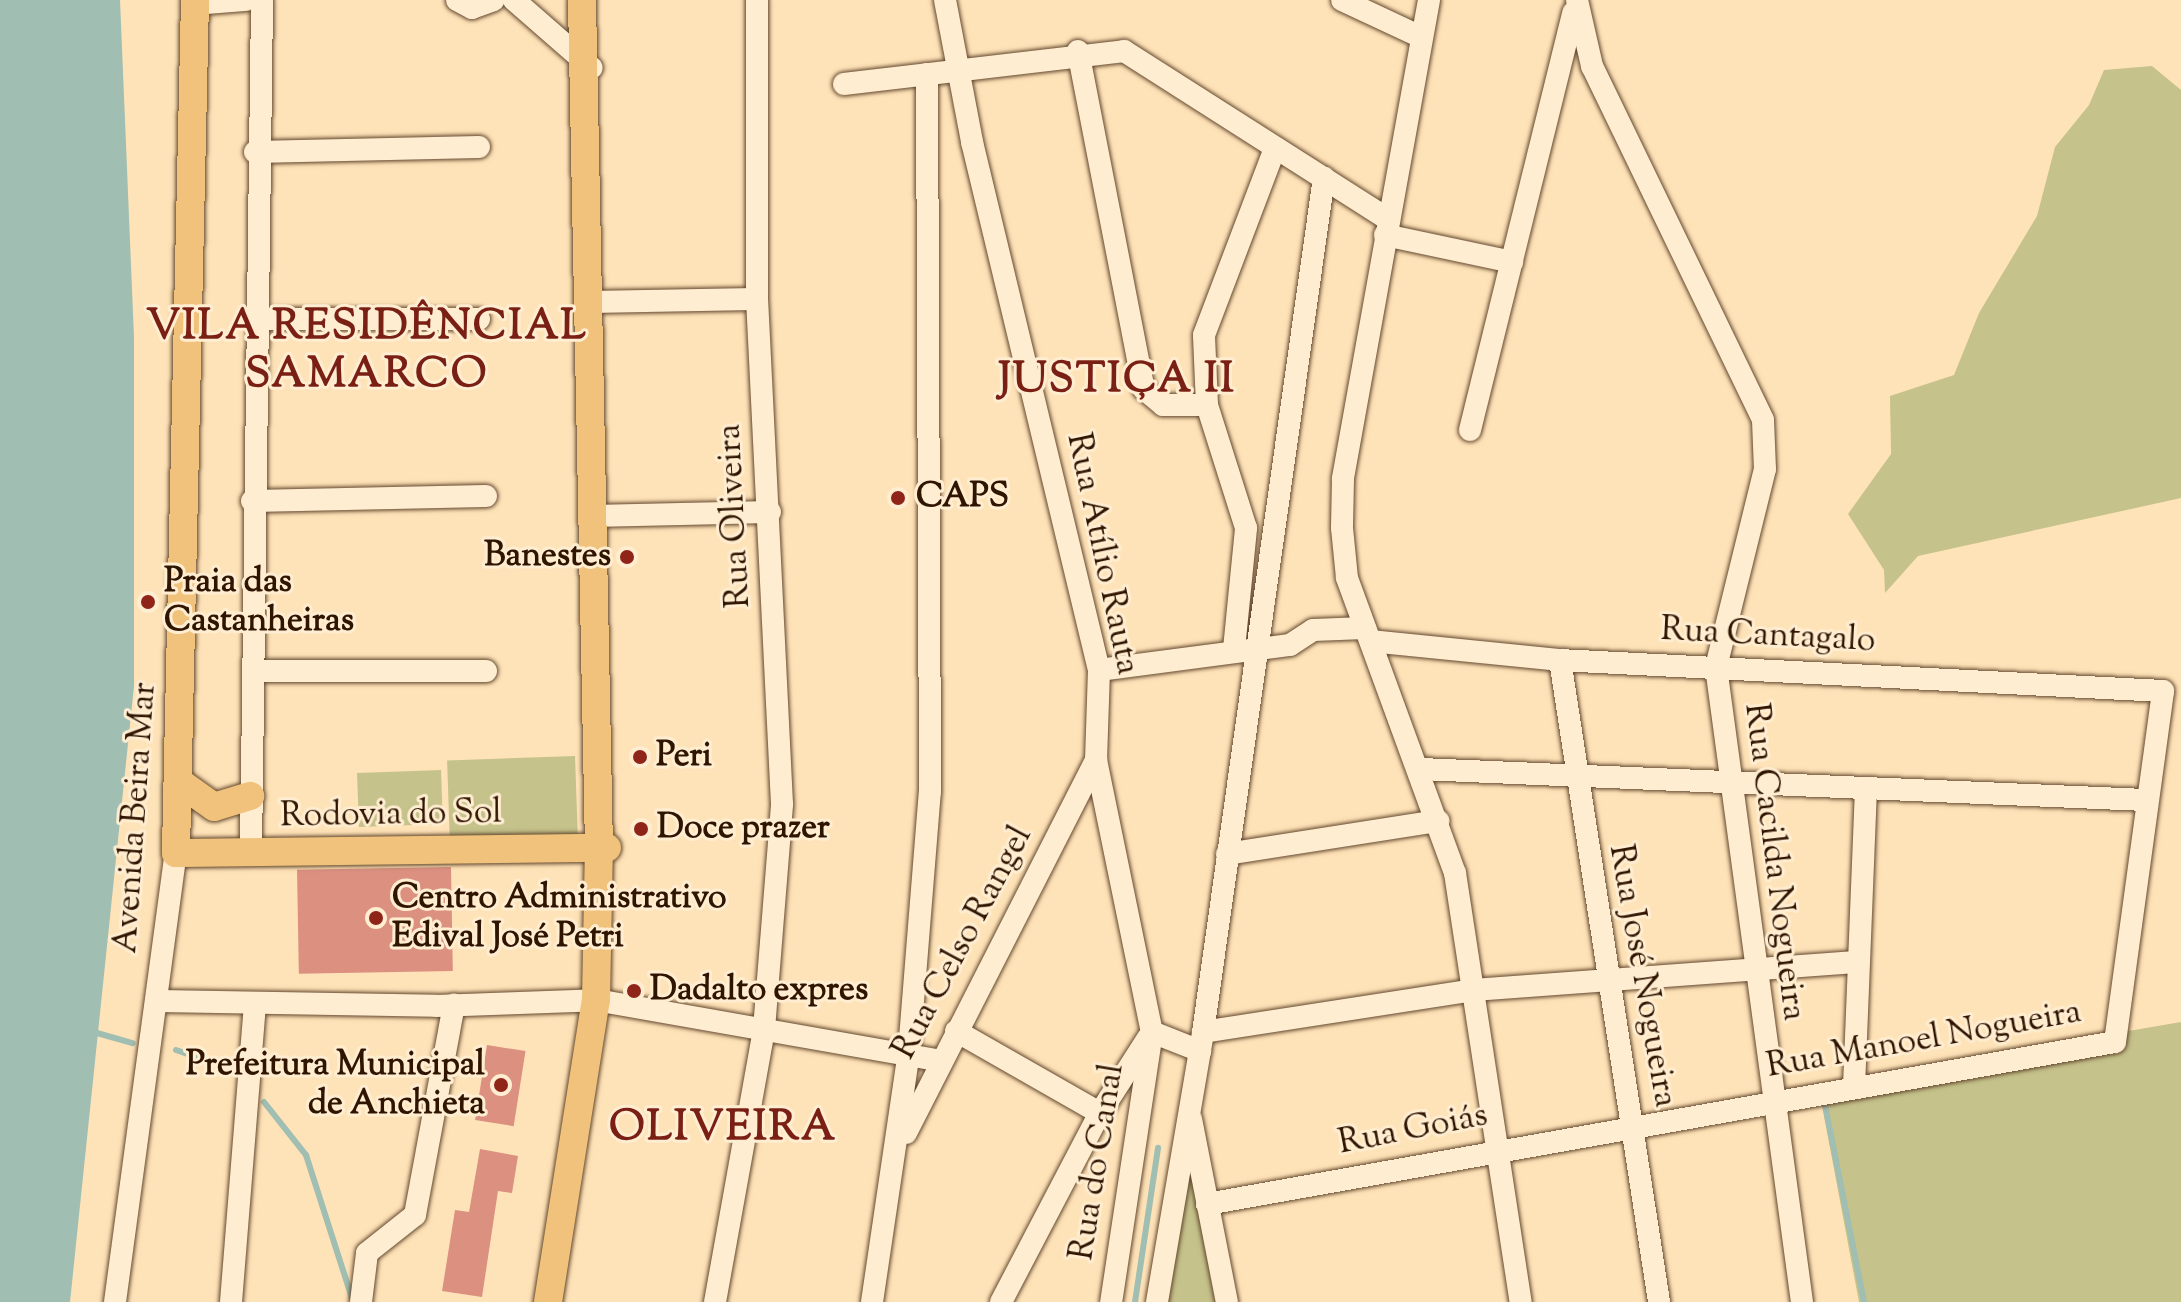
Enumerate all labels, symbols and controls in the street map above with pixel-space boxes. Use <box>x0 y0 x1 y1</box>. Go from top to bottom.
district label: VILA RESIDÊNCIAL SAMARCO <box>146 303 588 402</box>
district label: JUSTIÇA II <box>998 356 1236 406</box>
street label: Rua Oliveira <box>710 423 760 609</box>
street label: Rua Atílio Rauta <box>1056 430 1148 678</box>
place label: CAPS <box>916 478 1009 518</box>
marker: CAPS <box>887 487 909 509</box>
place label: Banestes <box>484 537 611 577</box>
marker: Banestes <box>618 548 636 566</box>
place label: Praia das Castanheiras <box>164 562 354 642</box>
marker: Praia das Castanheiras <box>139 593 157 611</box>
street label: Rua Cantagalo <box>1660 610 1876 662</box>
street label: Avenida Beira Mar <box>106 681 166 955</box>
street label: Rua Cacilda Nogueira <box>1734 701 1814 1023</box>
place label: Peri <box>656 737 712 777</box>
marker: Peri <box>631 748 649 766</box>
street label: Rodovia do Sol <box>280 793 502 837</box>
place label: Doce prazer <box>657 809 830 849</box>
street label: Rua Celso Rangel <box>884 819 1042 1067</box>
marker: Doce prazer <box>632 820 650 838</box>
street label: Rua José Nogueira <box>1599 841 1685 1111</box>
place label: Centro Administrativo Edival José Petri <box>392 878 727 958</box>
marker: Centro Administrativo Edival José Petri <box>367 909 385 927</box>
place label: Dadalto expres <box>650 971 868 1011</box>
marker: Dadalto expres <box>625 982 643 1000</box>
street label: Rua Manoel Nogueira <box>1763 992 2085 1088</box>
place label: Prefeitura Municipal de Anchieta <box>186 1045 485 1124</box>
street label: Rua do Canal <box>1062 1061 1134 1263</box>
marker: Prefeitura Municipal de Anchieta <box>492 1076 510 1094</box>
street label: Rua Goiás <box>1335 1096 1491 1164</box>
district label: OLIVEIRA <box>609 1104 837 1154</box>

